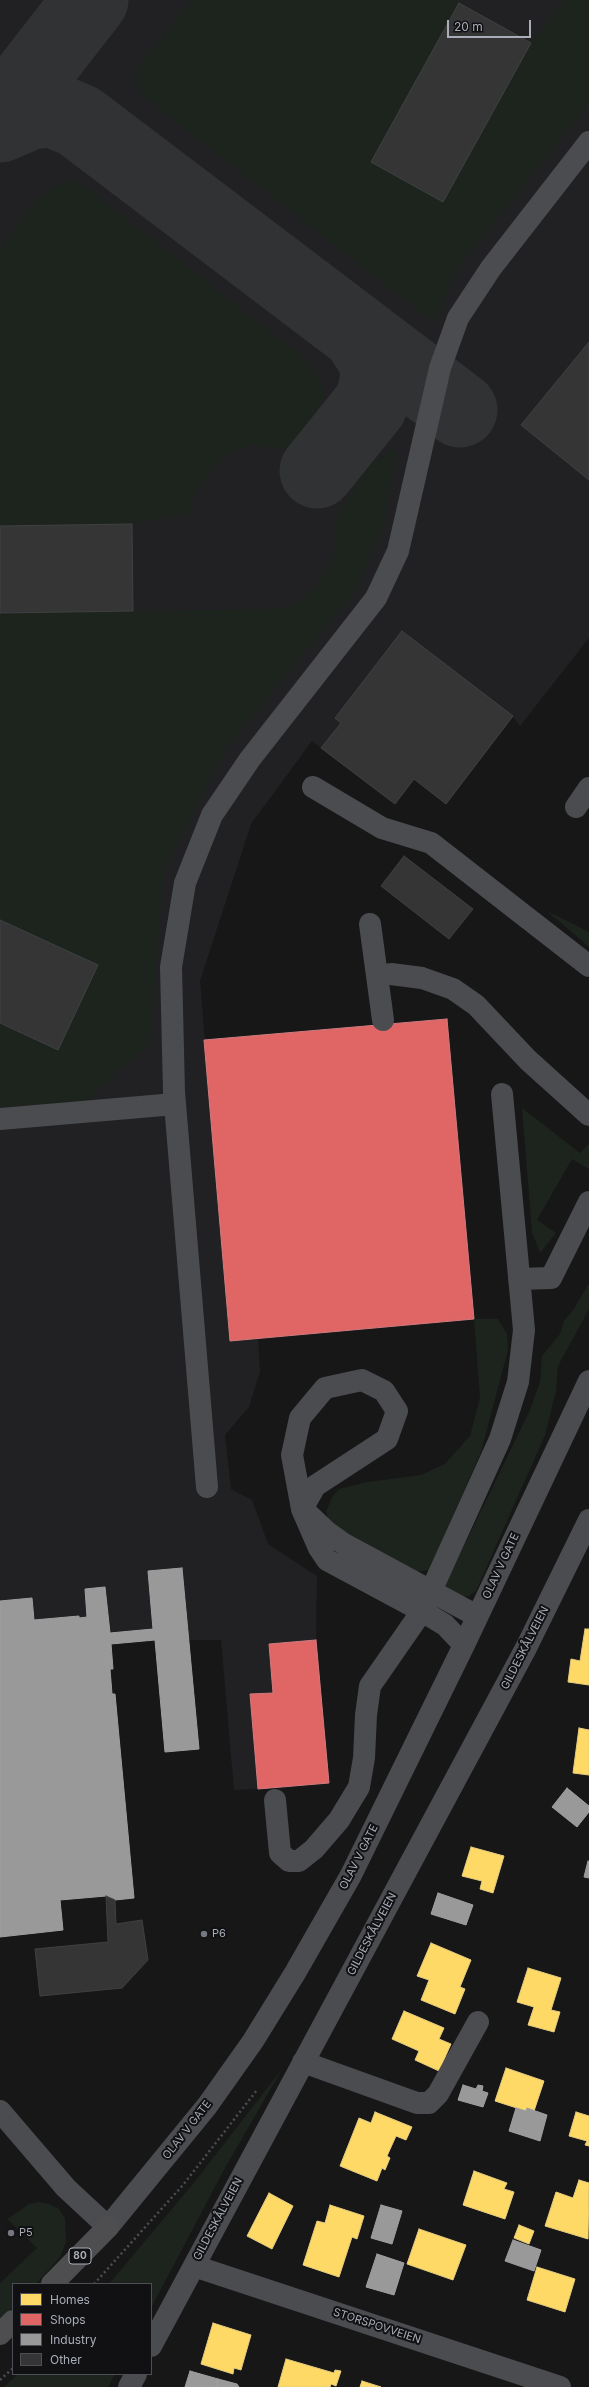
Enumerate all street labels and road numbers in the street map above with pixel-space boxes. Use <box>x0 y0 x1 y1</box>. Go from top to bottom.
street label: OLAV V GATE <box>480 1531 522 1601</box>
street label: GILDESKÅLVEIEN <box>498 1604 552 1692</box>
street label: OLAV V GATE <box>337 1822 381 1892</box>
street label: GILDESKÅLVEIEN <box>345 1891 399 1977</box>
street label: OLAV V GATE <box>160 2098 214 2162</box>
street label: GILDESKÅLVEIEN <box>191 2176 245 2262</box>
road number: 80 <box>69 2248 91 2264</box>
street label: STORSPOVVEIEN <box>332 2306 422 2346</box>

